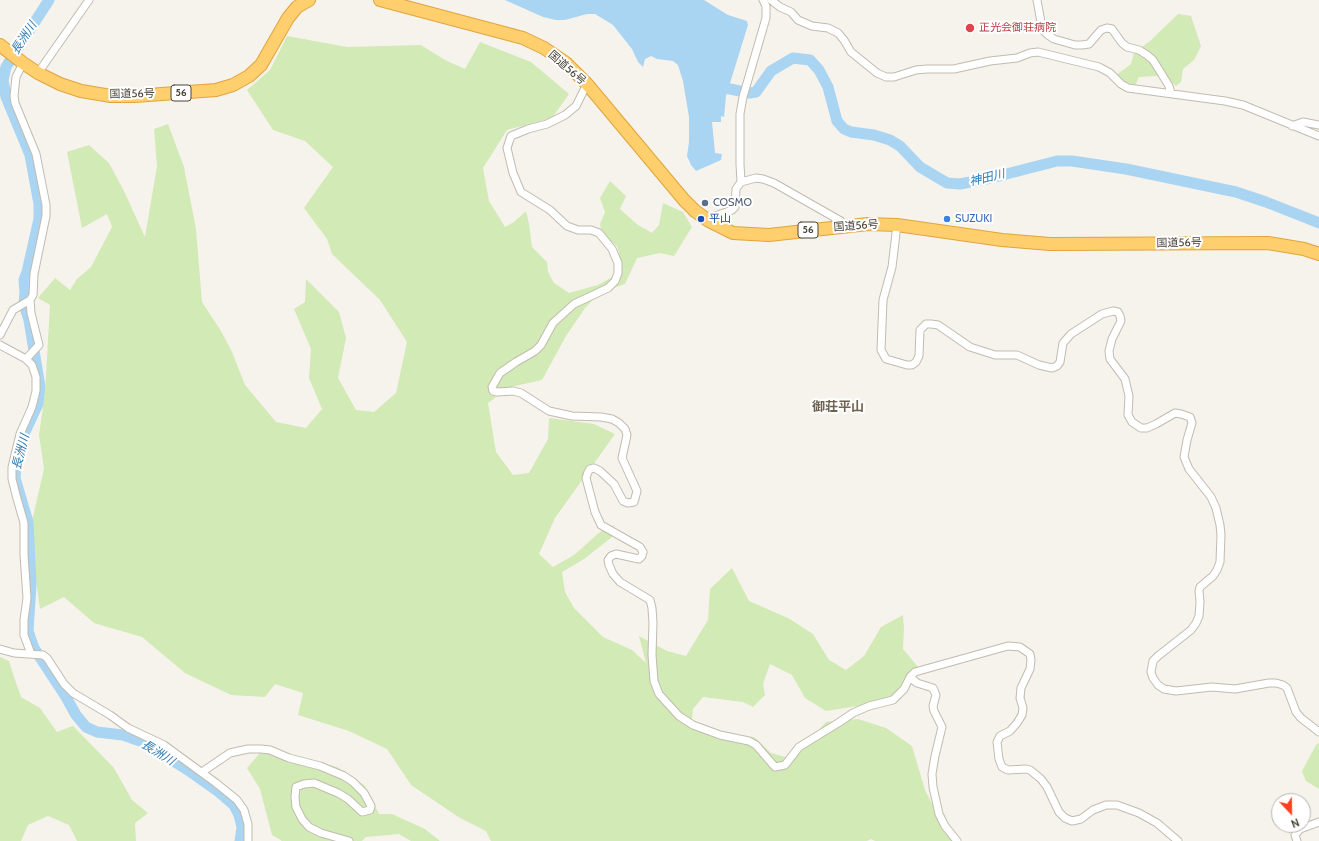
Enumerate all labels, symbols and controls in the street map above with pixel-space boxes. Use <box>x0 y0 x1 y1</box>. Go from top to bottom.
water label: 長洲川 <box>8 19 40 57</box>
place label: 正光会御荘病院 <box>979 21 1056 35</box>
marker: 正光会御荘病院 <box>964 22 976 34</box>
street label: 国道56号 <box>546 48 588 88</box>
road number: 56 <box>171 85 191 101</box>
street label: 国道56号 <box>109 87 155 101</box>
water label: 神田川 <box>968 167 1006 189</box>
place label: COSMO <box>713 196 752 210</box>
marker: COSMO <box>700 198 710 208</box>
place label: 平山 <box>709 212 731 226</box>
place label: SUZUKI <box>955 212 992 226</box>
marker: 平山 <box>696 214 706 224</box>
marker: SUZUKI <box>942 214 952 224</box>
street label: 国道56号 <box>833 218 879 234</box>
road number: 56 <box>798 222 818 238</box>
street label: 国道56号 <box>1156 236 1202 250</box>
district label: 御荘平山 <box>812 399 864 415</box>
water label: 長洲川 <box>10 433 32 471</box>
water label: 長洲川 <box>139 737 177 769</box>
north arrow <box>1271 793 1311 833</box>
text: N <box>1289 815 1301 831</box>

